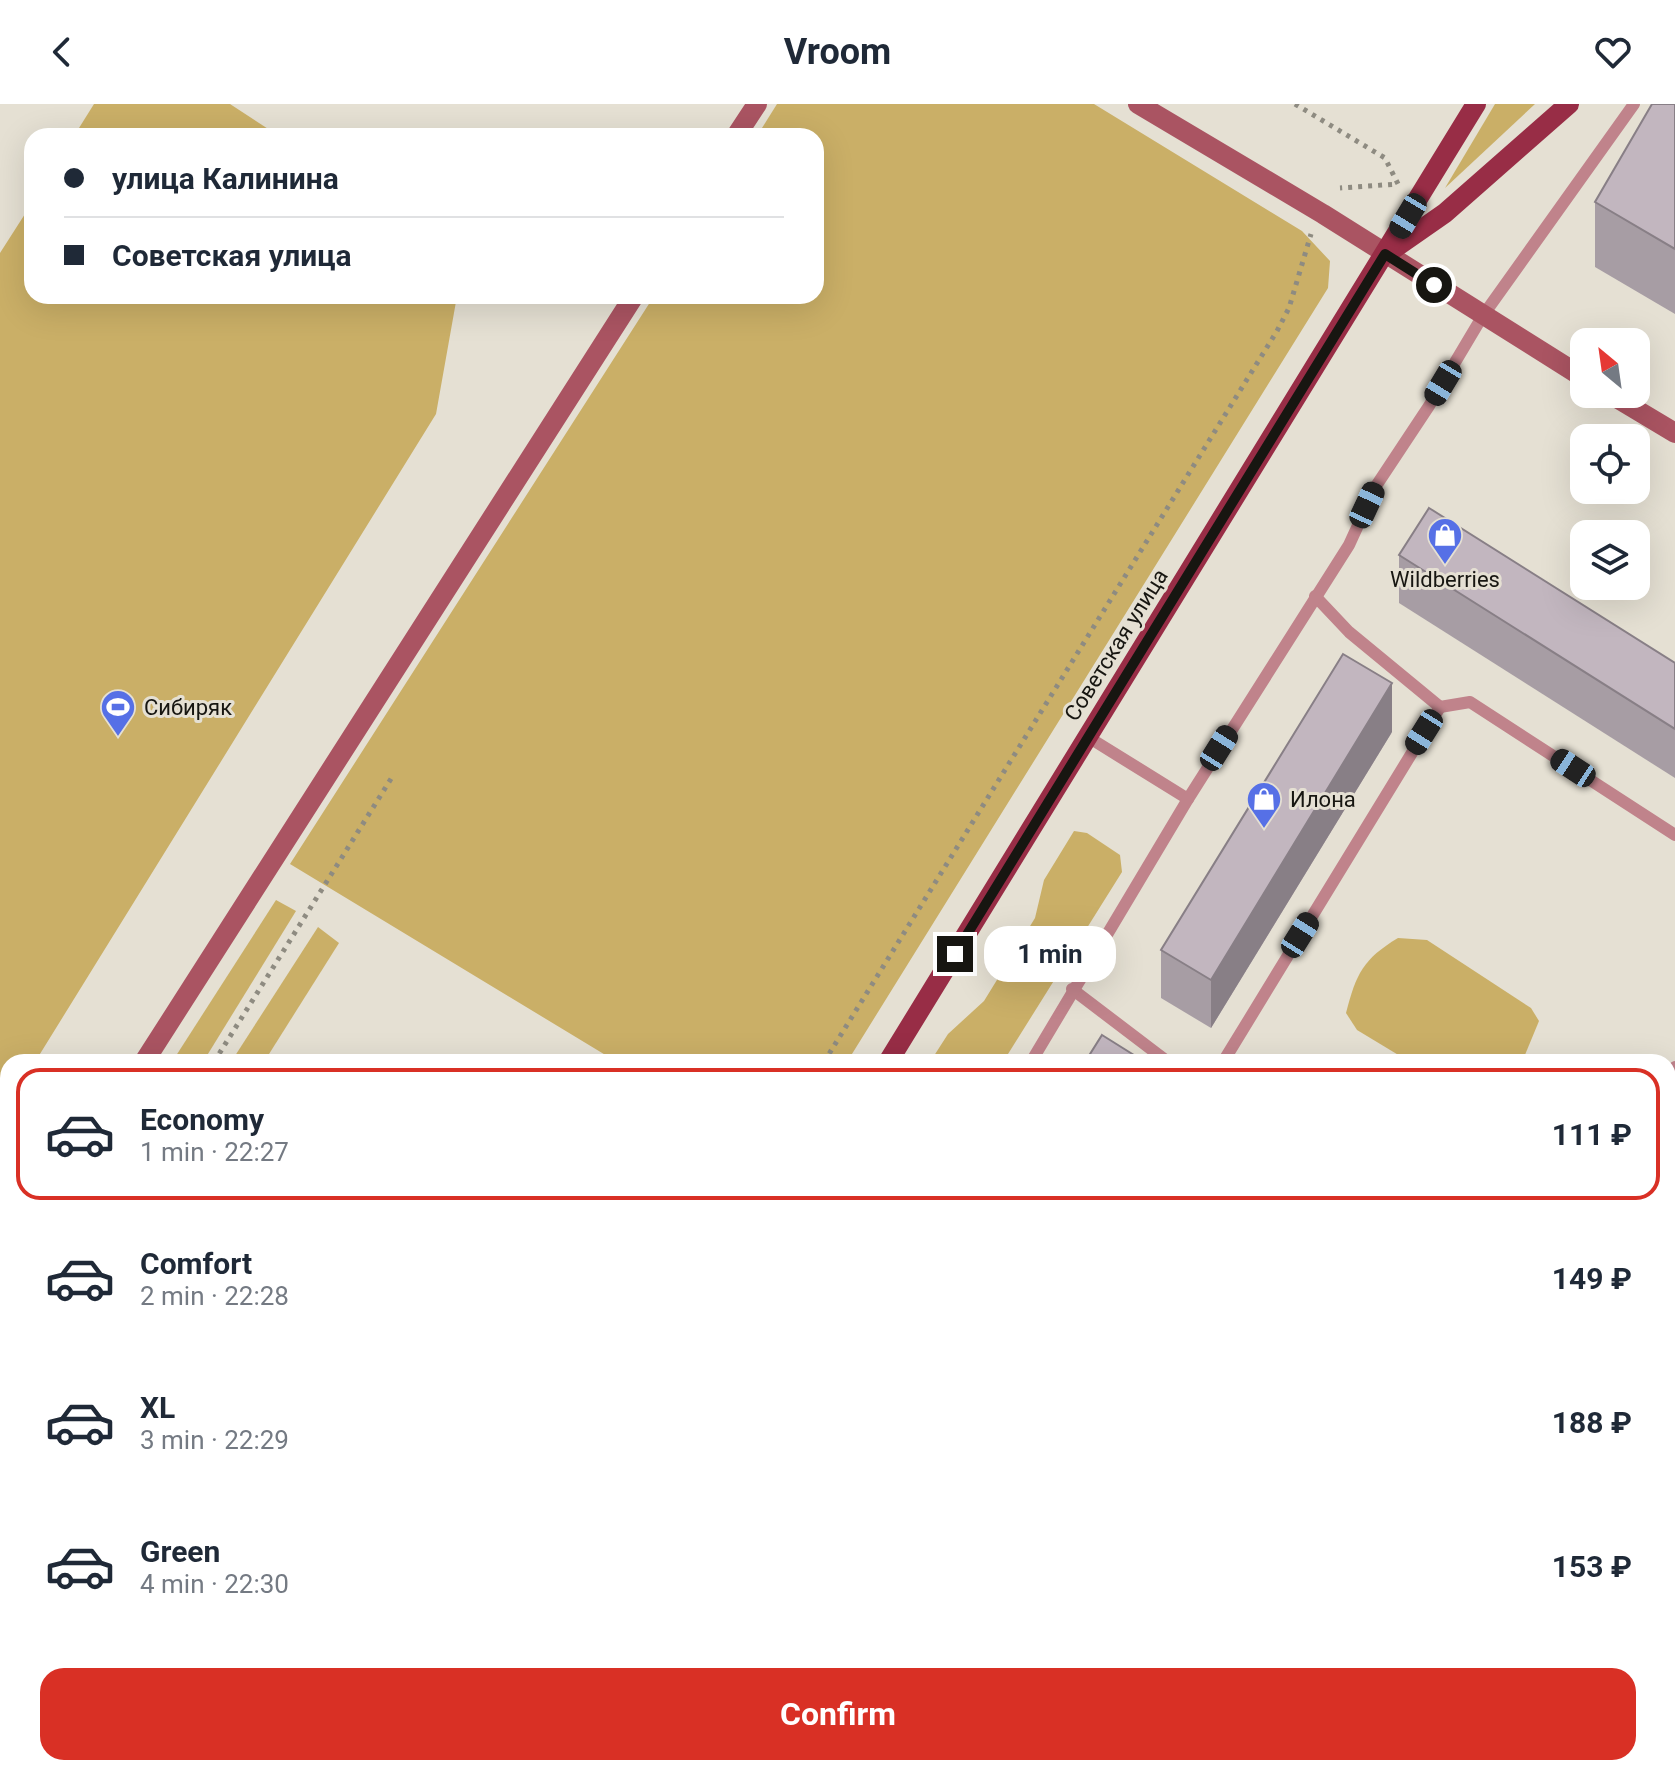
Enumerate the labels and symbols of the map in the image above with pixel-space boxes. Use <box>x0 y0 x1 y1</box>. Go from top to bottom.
car <box>1385 189 1431 243</box>
route start <box>1416 267 1452 303</box>
north arrow <box>1570 328 1650 408</box>
car <box>1420 356 1466 410</box>
car <box>1346 478 1388 532</box>
shop icon: Wildberries <box>1426 516 1464 566</box>
street label: Советская улица <box>1059 565 1173 725</box>
place label: Wildberries <box>1390 567 1500 592</box>
sports icon: Сибиряк <box>99 688 137 738</box>
place label: Сибиряк <box>144 695 232 720</box>
car <box>1401 705 1447 759</box>
car <box>1196 721 1242 775</box>
car <box>1546 745 1600 791</box>
shop icon: Илона <box>1245 780 1283 830</box>
place label: Илона <box>1290 787 1356 812</box>
car <box>1277 908 1323 962</box>
callout: 1 min <box>983 926 1115 982</box>
route end <box>937 936 973 972</box>

